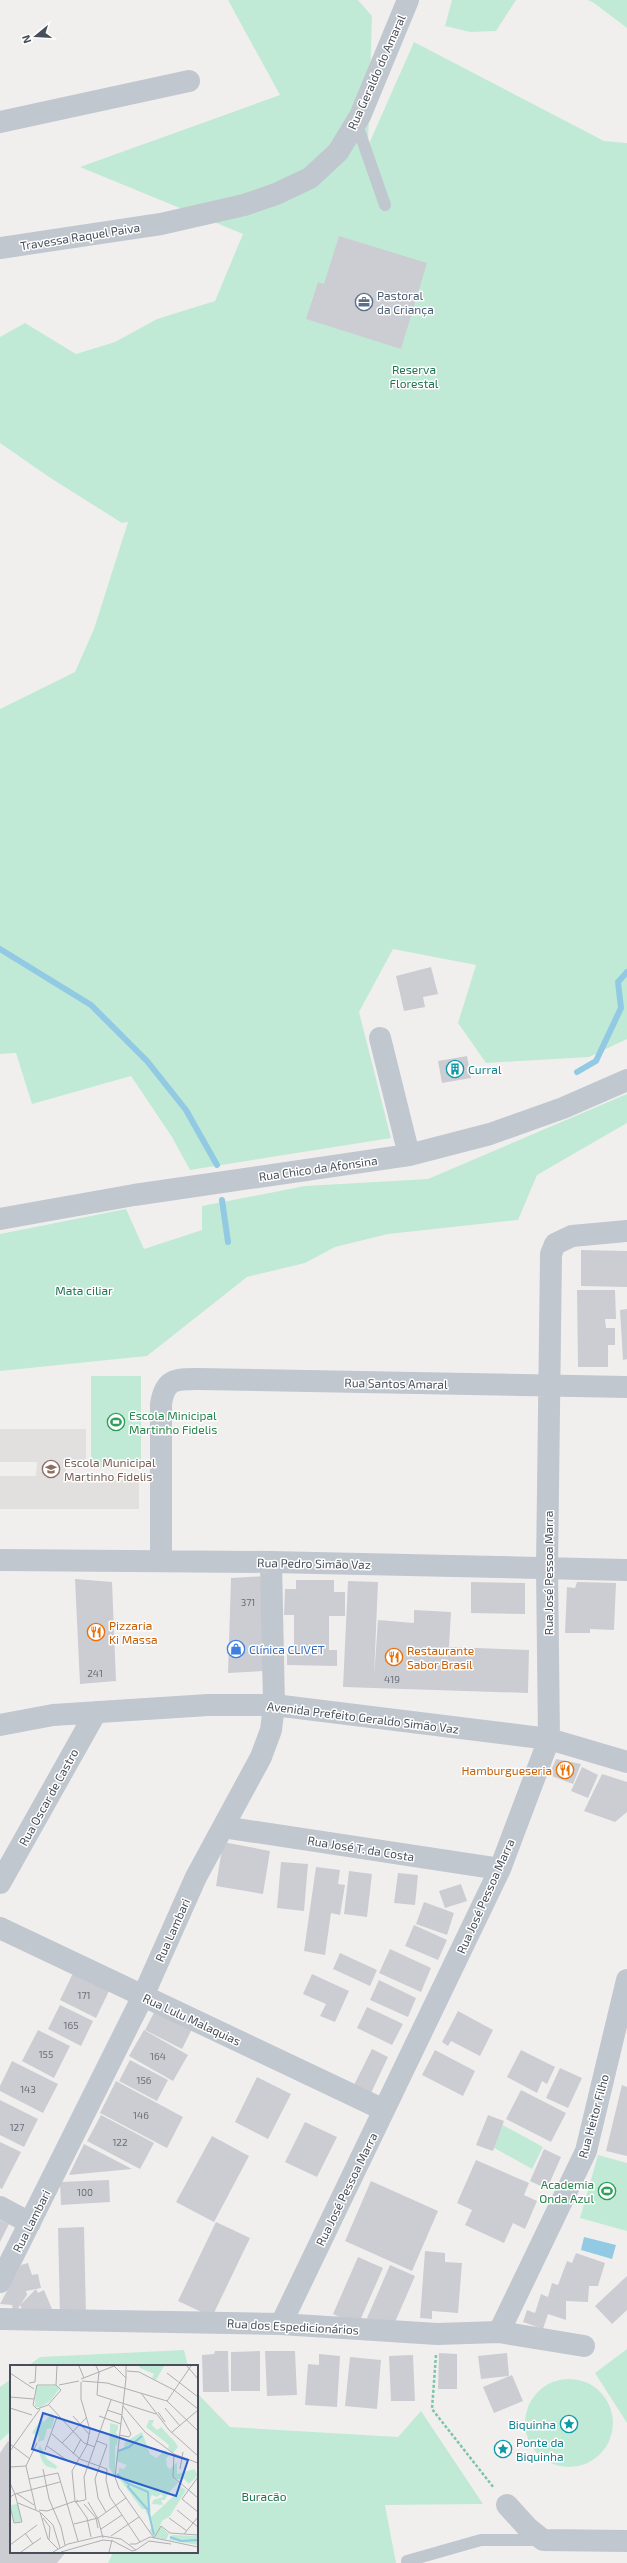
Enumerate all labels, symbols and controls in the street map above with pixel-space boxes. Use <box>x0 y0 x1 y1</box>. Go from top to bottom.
street label: Rua Geraldo do Amaral <box>344 12 408 132</box>
north arrow <box>16 16 56 56</box>
text: N <box>19 33 33 45</box>
street label: Travessa Raquel Paiva <box>19 220 141 252</box>
place label: Pastoral da Criança <box>377 288 434 317</box>
office icon: Pastoral da Criança <box>354 292 374 312</box>
park label: Reserva Florestal <box>390 362 439 390</box>
building icon: Curral <box>445 1059 465 1079</box>
place label: Curral <box>468 1062 502 1076</box>
street label: Rua Chico da Afonsina <box>258 1153 378 1183</box>
park label: Mata ciliar <box>55 1283 113 1297</box>
street label: Rua Santos Amaral <box>344 1375 448 1391</box>
place label: Escola Minicipal Martinho Fidelis <box>129 1408 217 1436</box>
sports icon: Escola Minicipal Martinho Fidelis <box>106 1412 126 1432</box>
place label: Escola Municipal Martinho Fidelis <box>64 1455 156 1483</box>
school or university icon: Escola Municipal Martinho Fidelis <box>41 1459 61 1479</box>
street label: Rua José Pessoa Marra <box>541 1511 555 1635</box>
street label: Rua Pedro Simão Vaz <box>257 1555 371 1571</box>
house number: 371 <box>241 1596 255 1608</box>
place label: Pizzaria Ki Massa <box>109 1618 158 1646</box>
restaurant icon: Pizzaria Ki Massa <box>86 1622 106 1642</box>
shop icon: Clínica CLIVET <box>226 1639 246 1659</box>
place label: Clínica CLIVET <box>249 1642 325 1656</box>
place label: Restaurante Sabor Brasil <box>407 1643 474 1671</box>
restaurant icon: Restaurante Sabor Brasil <box>384 1647 404 1667</box>
house number: 241 <box>87 1667 103 1679</box>
house number: 419 <box>384 1673 400 1685</box>
street label: Avenida Prefeito Geraldo Simão Vaz <box>266 1698 460 1736</box>
street label: Rua Oscar de Castro <box>15 1746 81 1848</box>
restaurant icon: Hamburgueseria <box>555 1760 575 1780</box>
place label: Hamburgueseria <box>462 1763 552 1777</box>
street label: Rua José T. da Costa <box>307 1833 415 1863</box>
street label: Rua José Pessoa Marra <box>453 1836 517 1956</box>
street label: Rua Lambari <box>152 1896 192 1964</box>
house number: 171 <box>77 1989 91 2001</box>
street label: Rua Lulu Malaquias <box>141 1990 243 2048</box>
house number: 165 <box>63 2019 79 2031</box>
house number: 155 <box>39 2048 53 2060</box>
house number: 164 <box>150 2050 166 2062</box>
street label: Rua Heitor Filho <box>575 2072 611 2160</box>
house number: 156 <box>136 2074 152 2086</box>
house number: 143 <box>20 2083 36 2095</box>
house number: 146 <box>133 2109 149 2121</box>
house number: 127 <box>10 2121 24 2133</box>
street label: Rua José Pessoa Marra <box>312 2130 380 2248</box>
house number: 122 <box>112 2136 128 2148</box>
place label: Academia Onda Azul <box>539 2177 594 2205</box>
sports icon: Academia Onda Azul <box>597 2181 617 2201</box>
house number: 100 <box>77 2186 93 2198</box>
street label: Rua Lambari <box>9 2188 53 2254</box>
street label: Rua dos Espedicionários <box>227 2316 359 2336</box>
inset map <box>10 2365 198 2553</box>
place icon: Biquinha <box>559 2414 579 2434</box>
place label: Biquinha <box>508 2417 556 2431</box>
place label: Ponte da Biquinha <box>516 2435 564 2463</box>
place icon: Ponte da Biquinha <box>493 2439 513 2459</box>
park label: Buracão <box>242 2489 287 2503</box>

